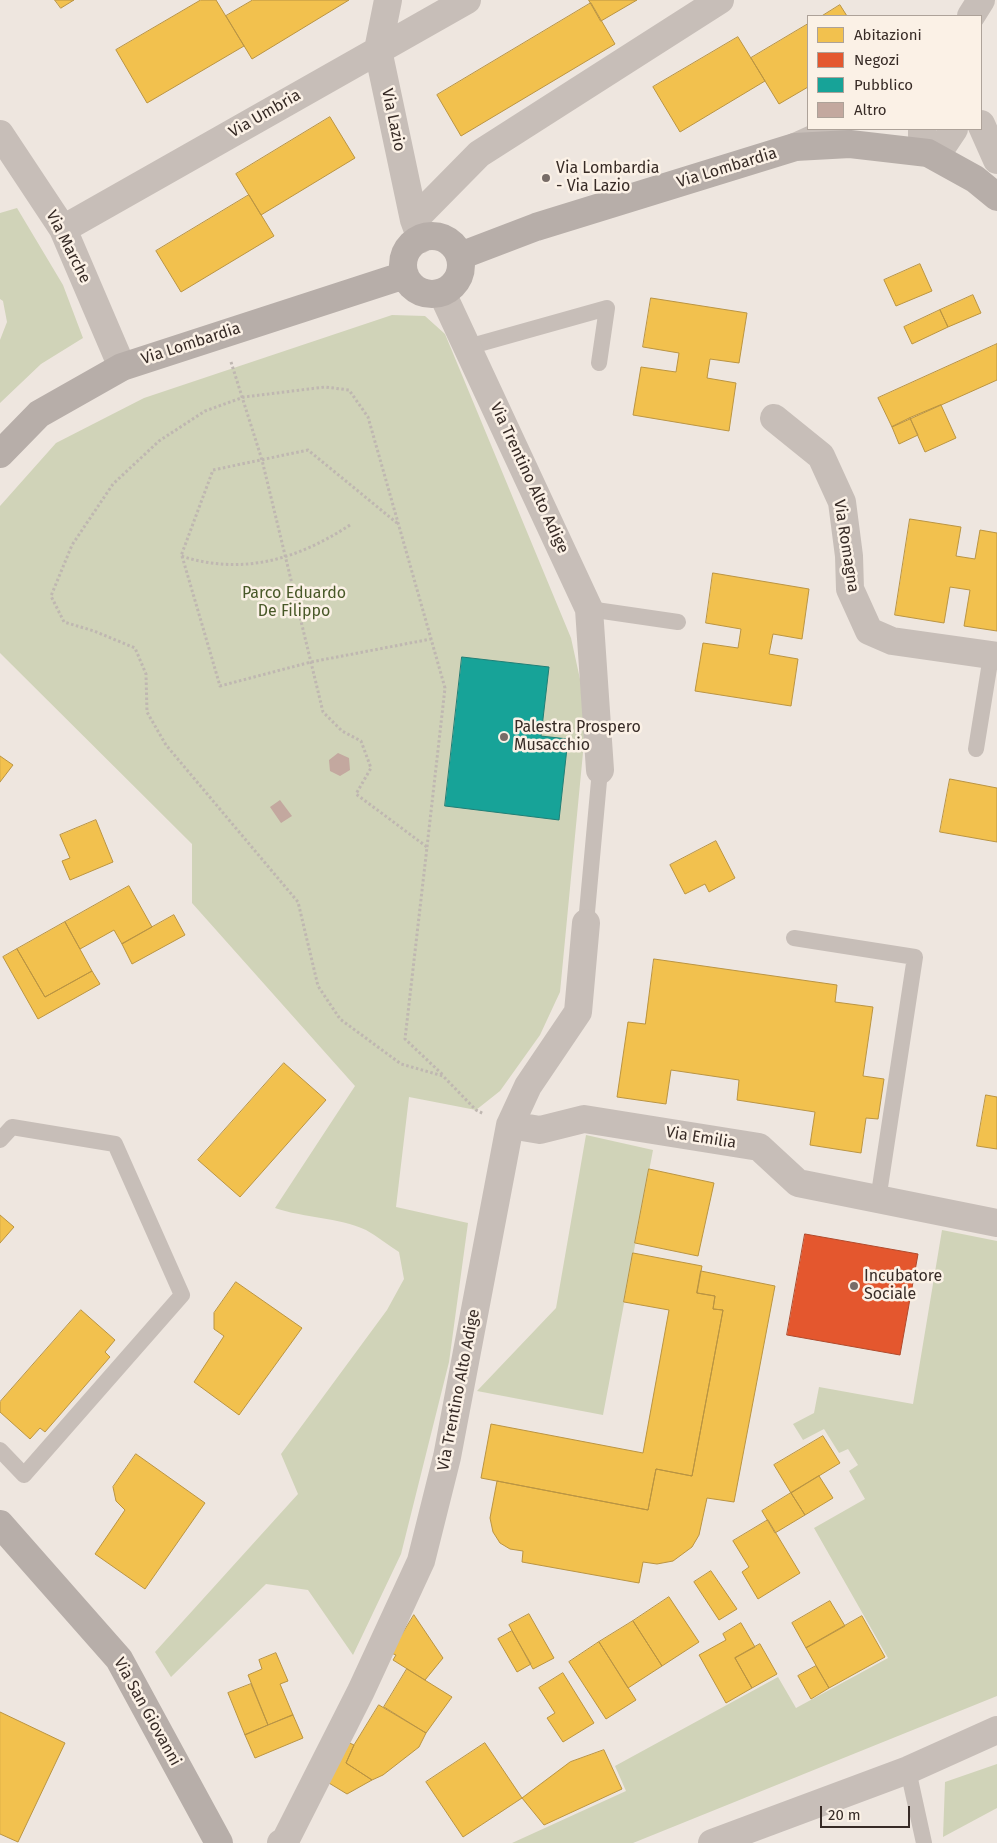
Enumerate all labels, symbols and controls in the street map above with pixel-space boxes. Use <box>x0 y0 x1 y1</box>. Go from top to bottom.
legend <box>807 15 982 130</box>
text: Abitazioni <box>854 26 922 44</box>
text: Negozi <box>854 51 899 69</box>
text: Pubblico <box>854 76 913 94</box>
street label: Via Umbria <box>226 86 304 142</box>
street label: Via Lazio <box>377 87 409 153</box>
text: Altro <box>854 101 887 119</box>
street label: Via Lombardia <box>675 144 779 192</box>
place label: Via Lombardia - Via Lazio <box>556 159 660 197</box>
marker: Via Lombardia - Via Lazio <box>540 172 552 184</box>
street label: Via Marche <box>42 207 94 287</box>
street label: Via Lombardia <box>139 319 243 369</box>
street label: Via Trentino Alto Adige <box>486 400 572 556</box>
street label: Via Romagna <box>829 498 863 594</box>
park label: Parco Eduardo De Filippo <box>242 584 346 622</box>
place label: Palestra Prospero Musacchio <box>514 718 641 756</box>
marker: Palestra Prospero Musacchio <box>498 731 510 743</box>
street label: Via Emilia <box>664 1123 738 1153</box>
place label: Incubatore Sociale <box>864 1267 942 1305</box>
marker: Incubatore Sociale <box>848 1280 860 1292</box>
street label: Via Trentino Alto Adige <box>434 1308 484 1472</box>
street label: Via San Giovanni <box>109 1654 185 1770</box>
scale bar <box>822 1796 912 1828</box>
text: 20 m <box>828 1806 861 1824</box>

